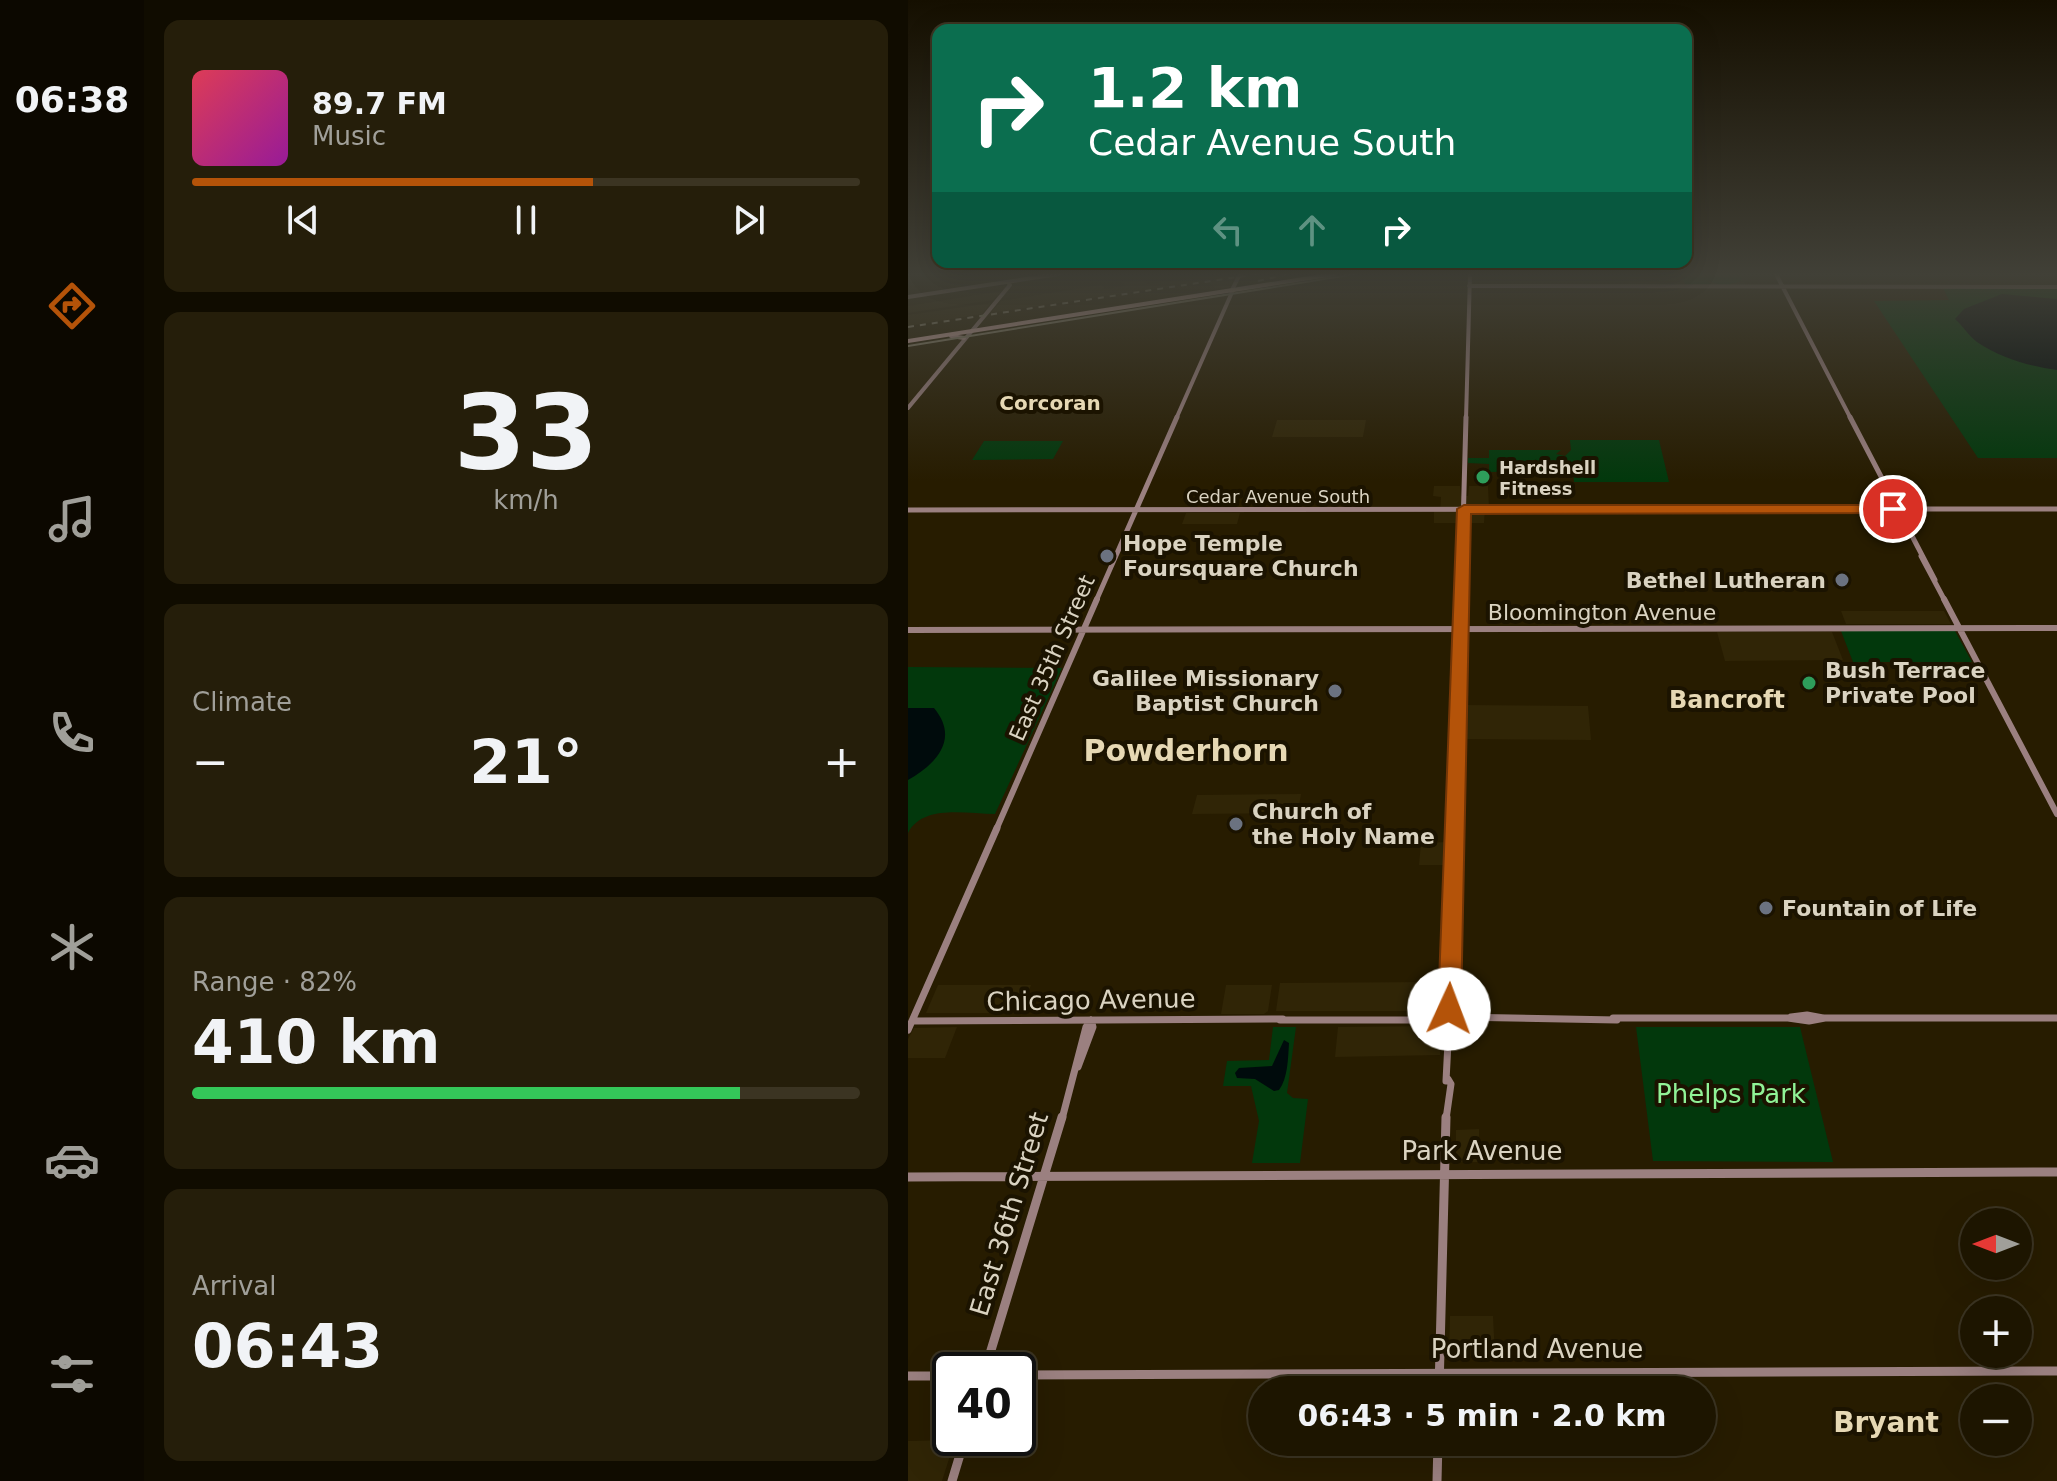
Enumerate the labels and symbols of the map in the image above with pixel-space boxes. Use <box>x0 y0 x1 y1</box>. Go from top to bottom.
district label: Corcoran <box>999 391 1101 415</box>
place label: Hardshell Fitness <box>1499 457 1596 499</box>
marker: Hardshell Fitness <box>1474 468 1492 486</box>
pin <box>1859 475 1927 543</box>
street label: Cedar Avenue South <box>1186 486 1370 507</box>
place label: Hope Temple Foursquare Church <box>1123 531 1359 581</box>
marker: Hope Temple Foursquare Church <box>1098 547 1116 565</box>
place label: Bethel Lutheran <box>1626 568 1826 593</box>
street label: East 35th Street <box>1004 571 1100 745</box>
marker: Bethel Lutheran <box>1833 571 1851 589</box>
street label: Bloomington Avenue <box>1488 600 1716 625</box>
place label: Bush Terrace Private Pool <box>1825 658 1985 708</box>
place label: Galilee Missionary Baptist Church <box>1092 666 1319 716</box>
marker: Bush Terrace Private Pool <box>1800 674 1818 692</box>
marker: Galilee Missionary Baptist Church <box>1326 682 1344 700</box>
district label: Bancroft <box>1669 686 1785 714</box>
district label: Powderhorn <box>1083 733 1289 768</box>
place label: Church of the Holy Name <box>1252 799 1435 849</box>
marker: Church of the Holy Name <box>1227 815 1245 833</box>
place label: Fountain of Life <box>1782 896 1977 921</box>
marker: Fountain of Life <box>1757 899 1775 917</box>
position arrow <box>1407 967 1491 1051</box>
street label: Chicago Avenue <box>986 983 1196 1017</box>
park label: Phelps Park <box>1656 1079 1806 1109</box>
street label: East 36th Street <box>964 1109 1054 1319</box>
street label: Park Avenue <box>1401 1136 1563 1166</box>
north arrow <box>1960 1208 2032 1280</box>
street label: Portland Avenue <box>1431 1334 1643 1364</box>
speed limit sign: 40 <box>932 1352 1036 1456</box>
district label: Bryant <box>1833 1406 1939 1439</box>

